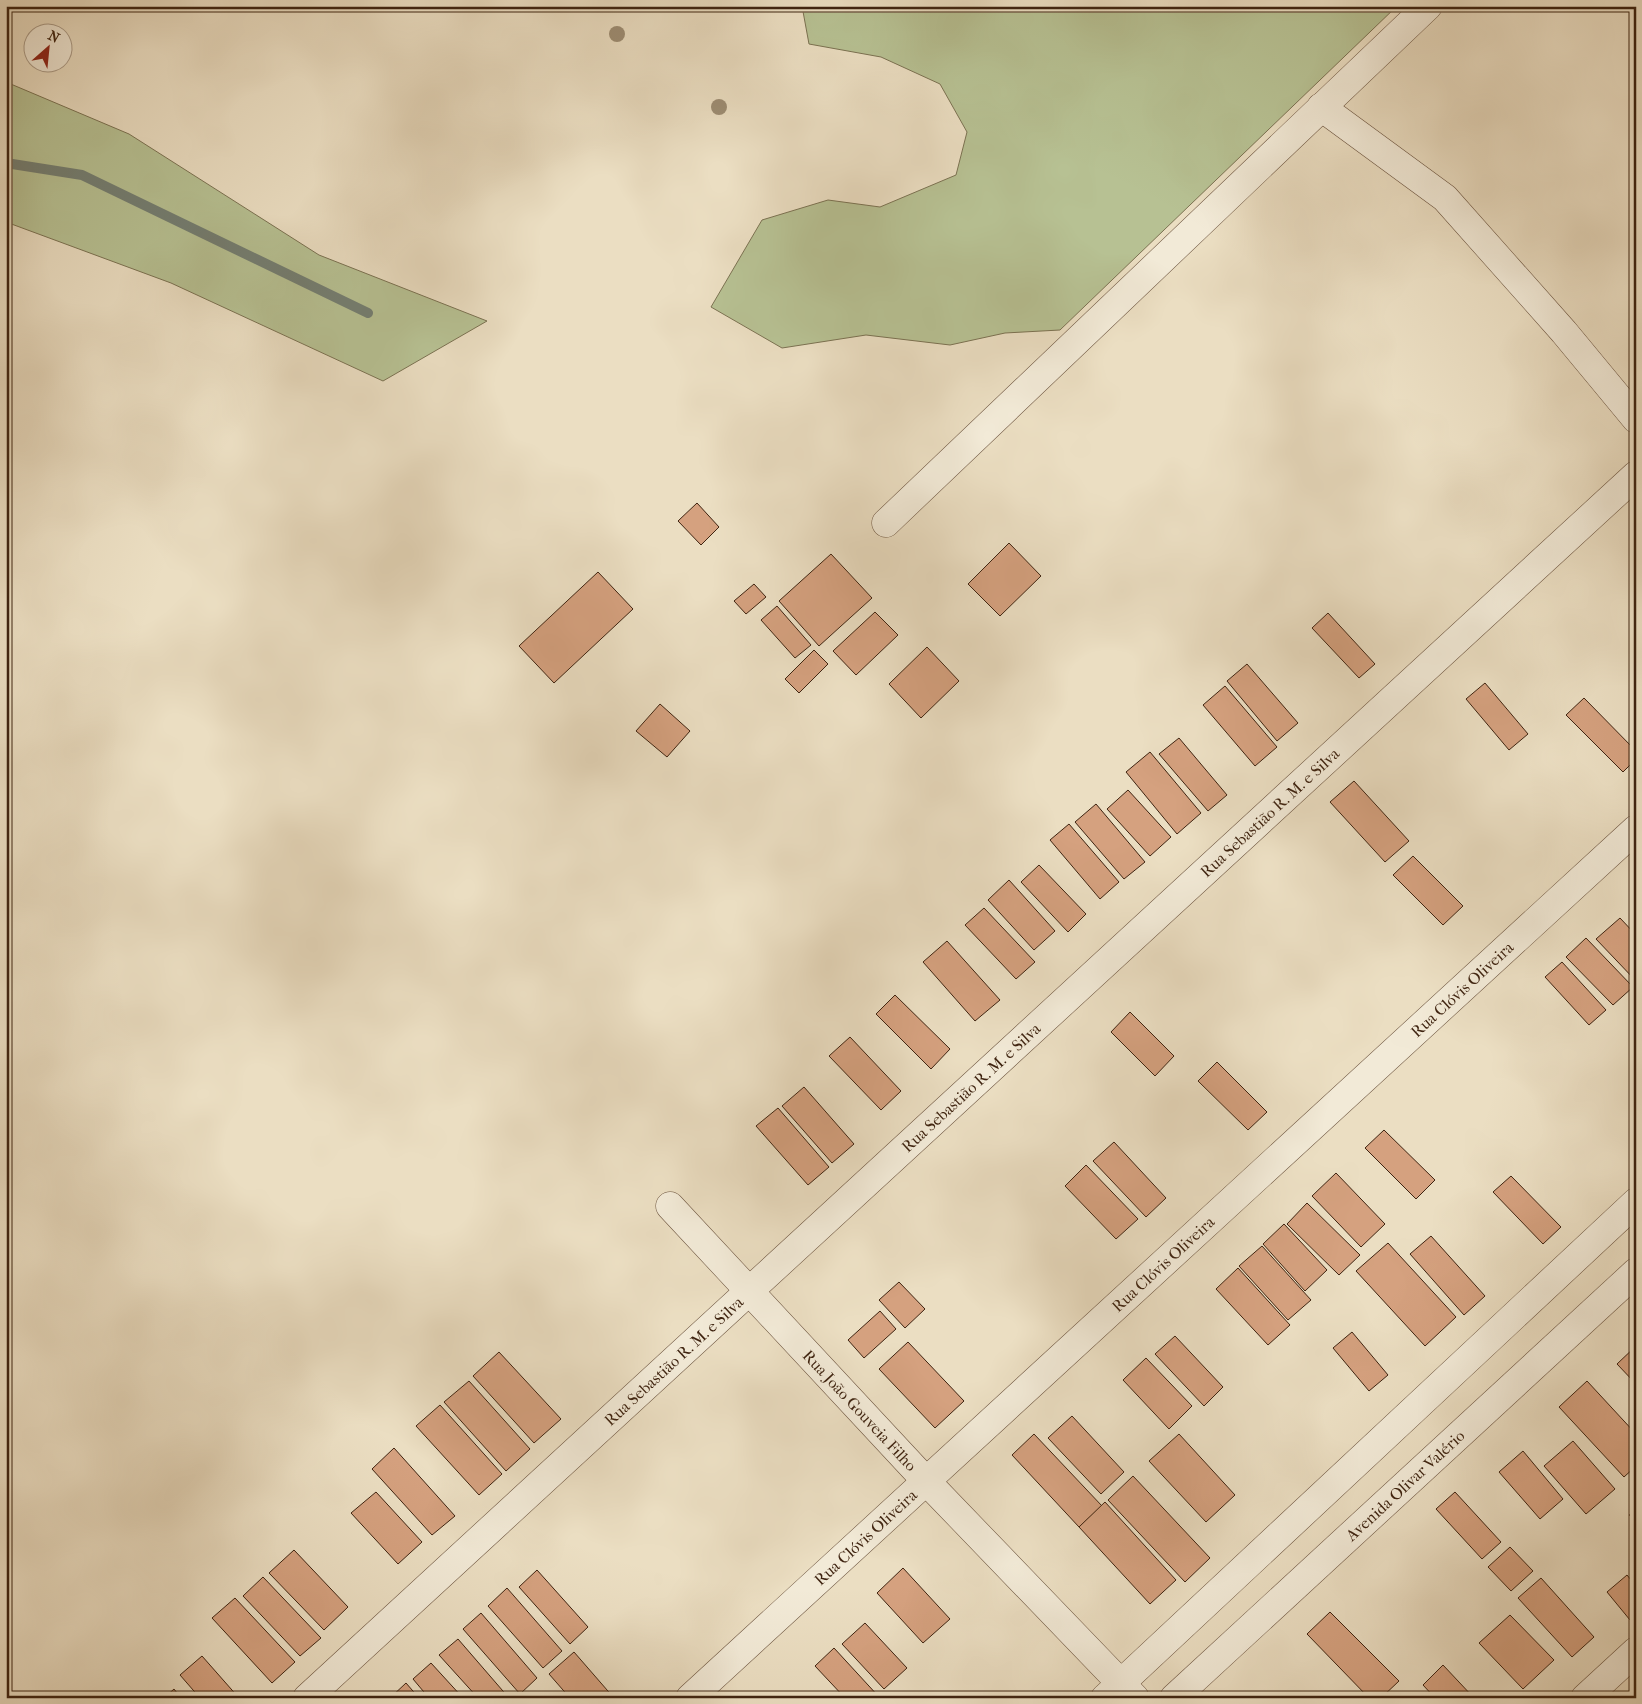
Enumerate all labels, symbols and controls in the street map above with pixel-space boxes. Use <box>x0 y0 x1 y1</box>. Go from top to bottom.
north arrow <box>22 22 72 72</box>
text: N <box>45 27 63 47</box>
street label: Rua Sebastião R. M. e Silva <box>1196 743 1343 881</box>
street label: Rua Clóvis Oliveira <box>1407 937 1517 1041</box>
street label: Rua Sebastião R. M. e Silva <box>897 1018 1045 1156</box>
street label: Rua Clóvis Oliveira <box>1108 1211 1218 1315</box>
street label: Rua Sebastião R. M. e Silva <box>600 1292 747 1429</box>
street label: Rua João Gouveia Filho <box>799 1346 921 1475</box>
street label: Avenida Olivar Valério <box>1341 1426 1468 1545</box>
street label: Rua Clóvis Oliveira <box>810 1485 921 1589</box>

